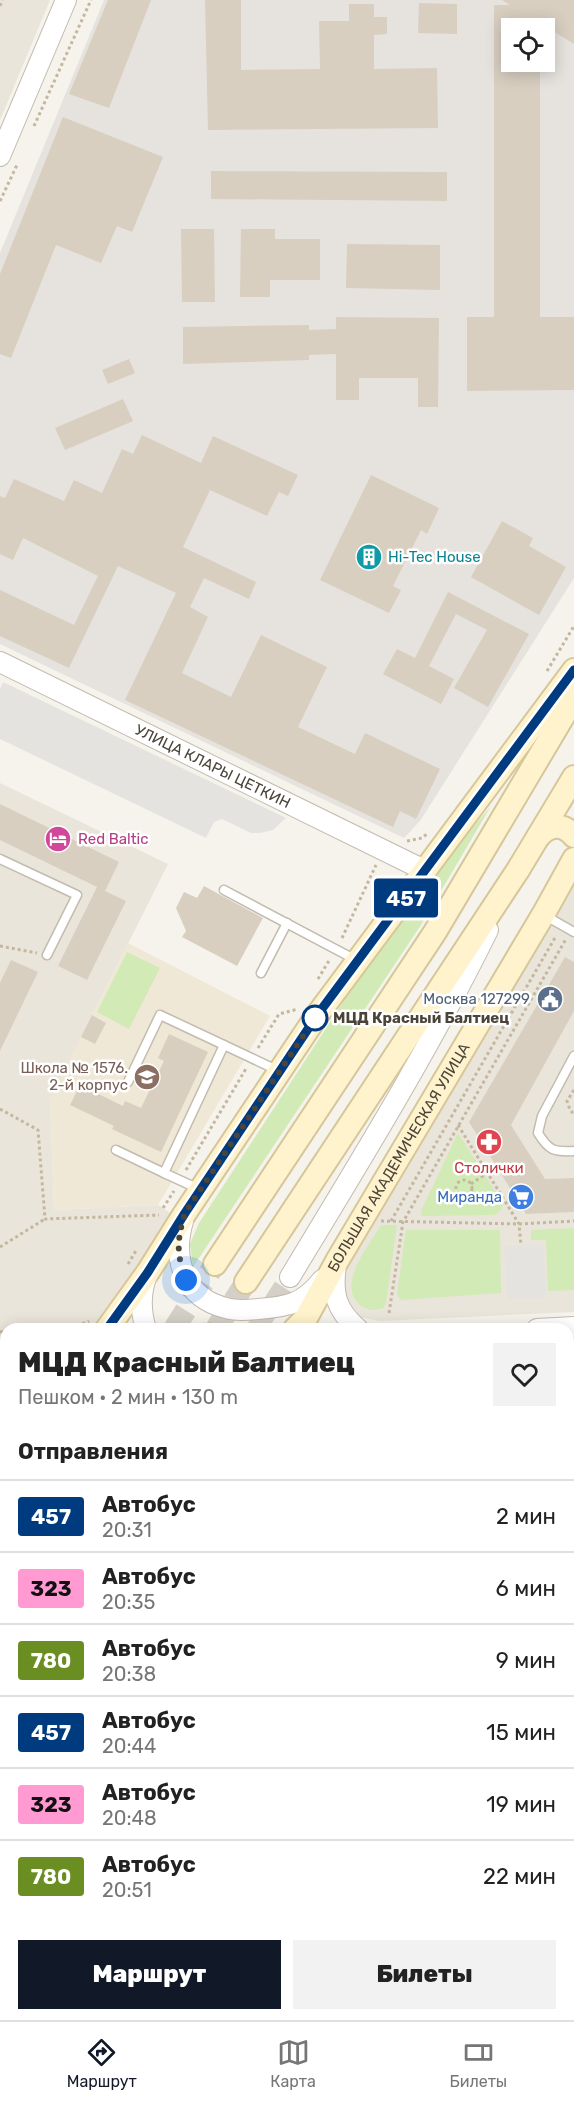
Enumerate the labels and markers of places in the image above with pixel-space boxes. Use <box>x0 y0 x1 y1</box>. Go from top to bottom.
building icon: Hi-Tec House <box>354 542 384 572</box>
place label: Hi-Tec House <box>388 548 481 566</box>
hotel icon: Red Baltic <box>43 824 73 854</box>
place label: Red Baltic <box>78 830 148 848</box>
public building icon: Москва 127299 <box>535 984 565 1014</box>
place label: Москва 127299 <box>423 990 530 1008</box>
marker: МЦД Красный Балтиец <box>302 1005 328 1031</box>
place label: МЦД Красный Балтиец <box>333 1009 509 1027</box>
place label: Школа № 1576. 2-й корпус <box>20 1059 128 1094</box>
school or university icon: Школа № 1576. 2-й корпус <box>132 1062 162 1092</box>
pharmacy icon: Столички <box>474 1127 504 1157</box>
place label: Столички <box>454 1159 524 1177</box>
supermarket icon: Миранда <box>506 1182 536 1212</box>
place label: Миранда <box>437 1188 502 1206</box>

